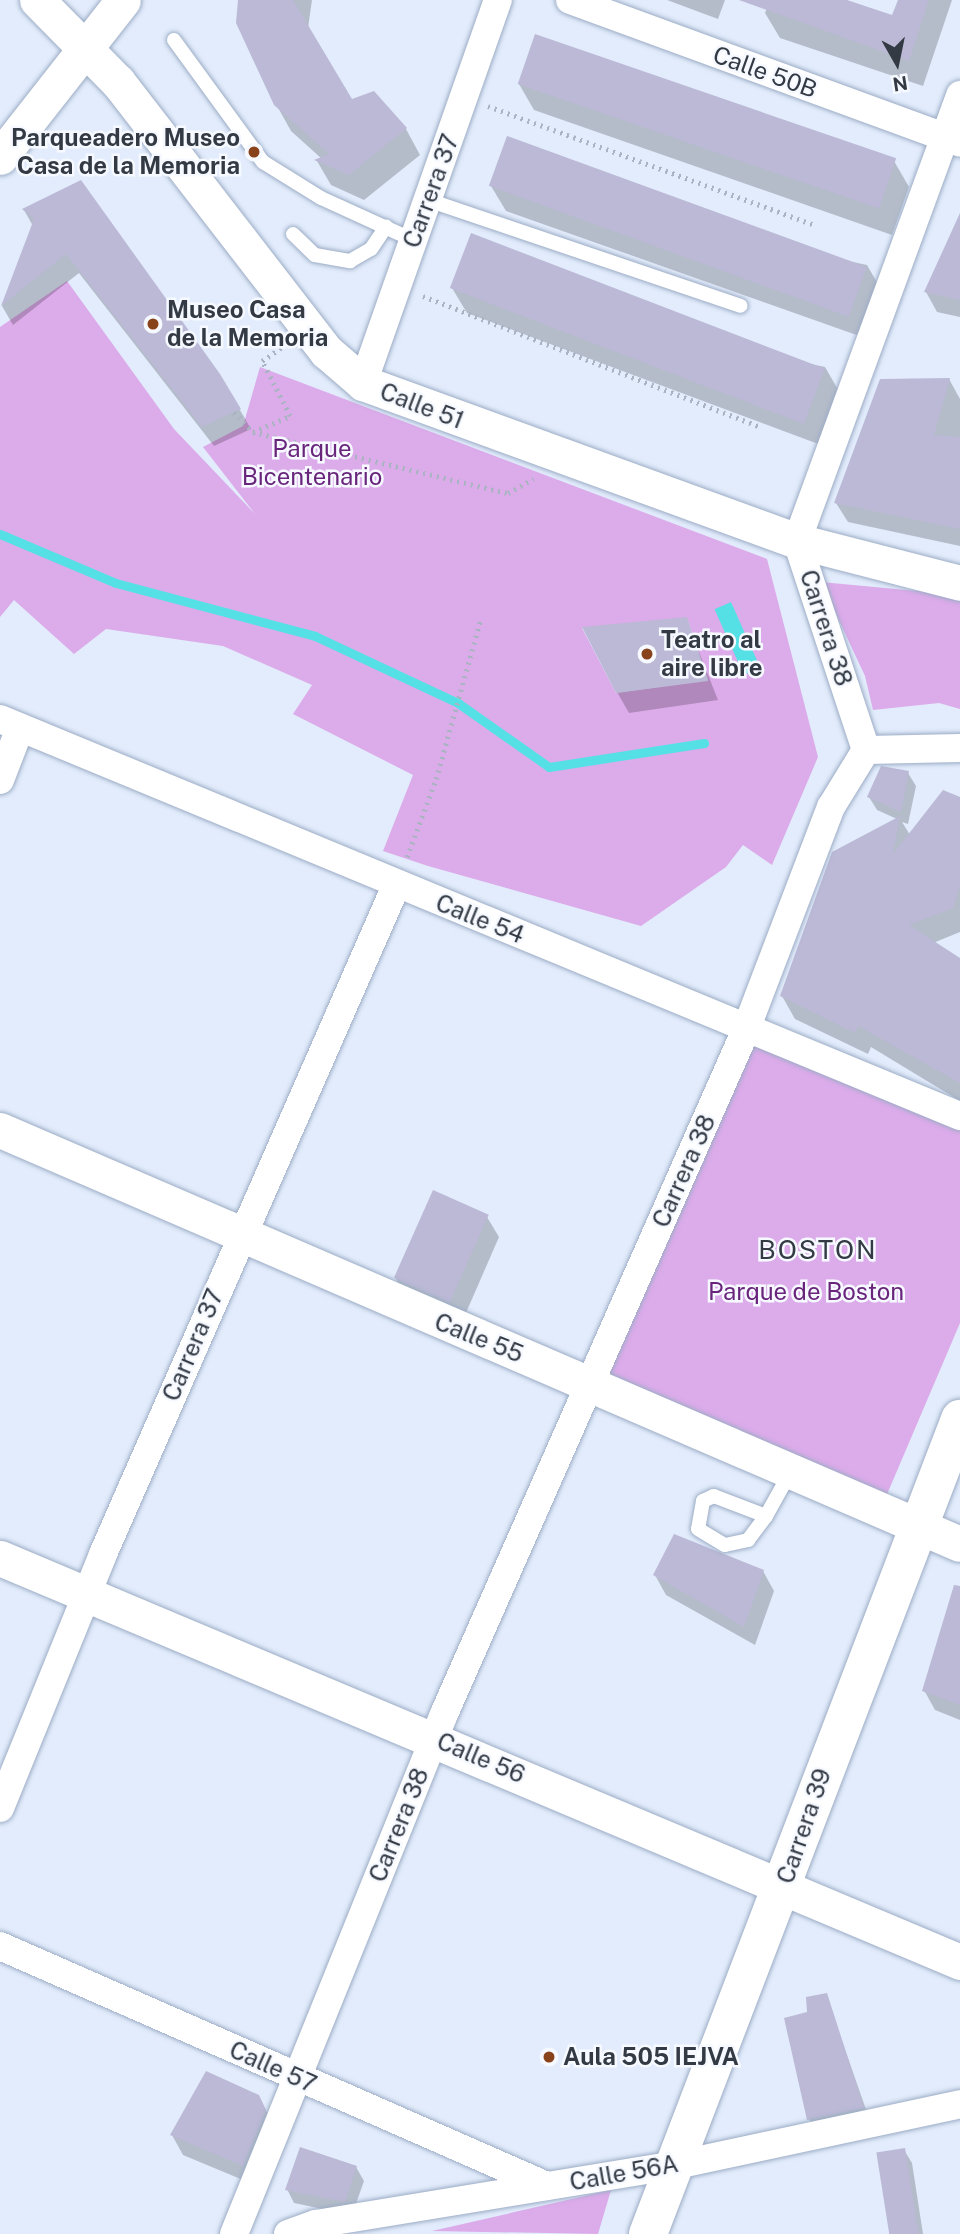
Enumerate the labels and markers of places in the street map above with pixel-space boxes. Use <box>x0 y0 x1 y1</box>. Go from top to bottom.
place label: Parqueadero Museo Casa de la Memoria <box>11 124 240 180</box>
marker: Parqueadero Museo Casa de la Memoria <box>246 144 262 160</box>
place label: Museo Casa de la Memoria <box>167 296 328 352</box>
marker: Museo Casa de la Memoria <box>145 316 161 332</box>
place label: Teatro al aire libre <box>661 626 763 682</box>
marker: Teatro al aire libre <box>639 646 655 662</box>
place label: Aula 505 IEJVA <box>563 2043 739 2071</box>
marker: Aula 505 IEJVA <box>541 2049 557 2065</box>

